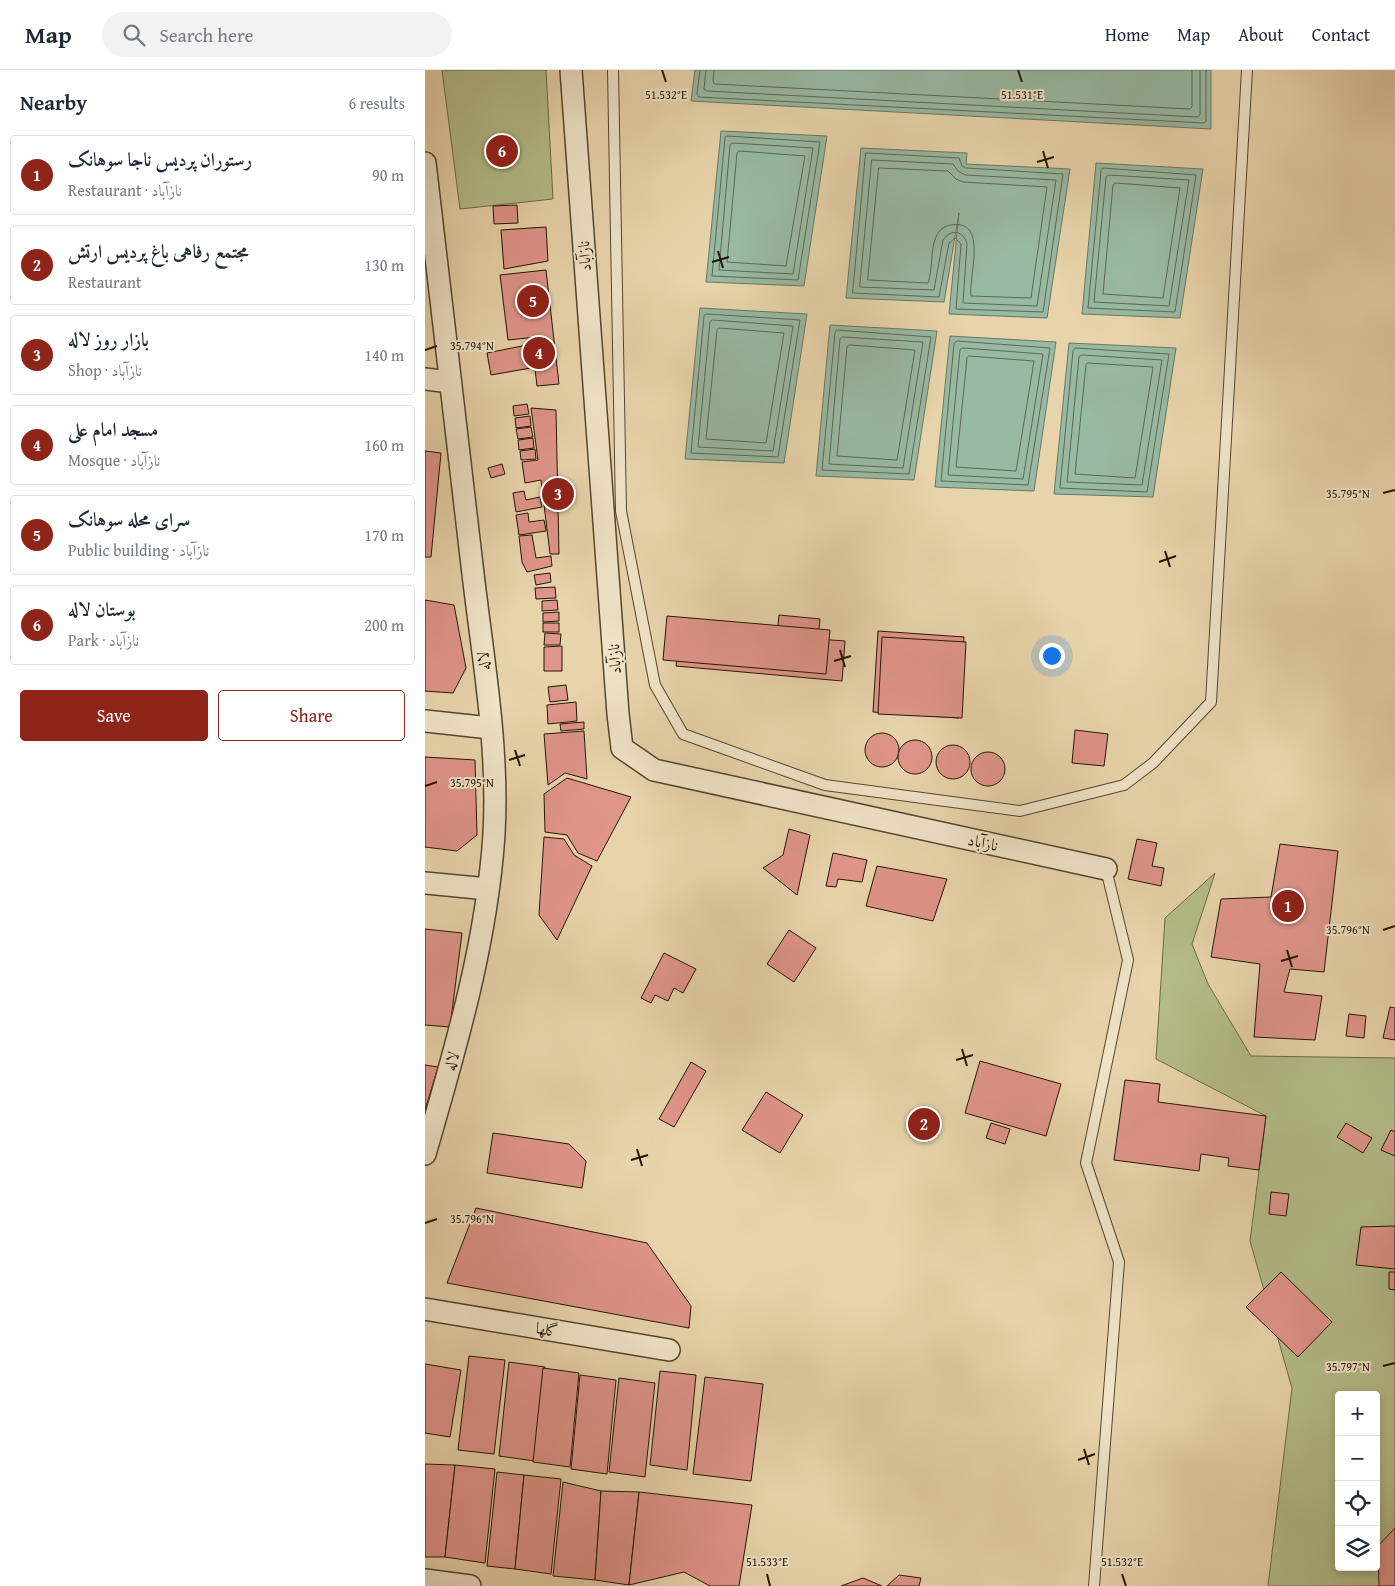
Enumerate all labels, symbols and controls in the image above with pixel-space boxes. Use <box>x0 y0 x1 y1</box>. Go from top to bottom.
search box <box>102 12 452 57</box>
text: Map <box>25 17 72 52</box>
icon: search <box>120 21 148 49</box>
text: Search here <box>160 21 253 49</box>
text: Home <box>1105 21 1149 48</box>
text: Map <box>1177 21 1210 48</box>
text: About <box>1238 21 1284 48</box>
text: Contact <box>1312 21 1370 48</box>
text: 51.532°E <box>645 86 687 103</box>
text: 51.531°E <box>1001 86 1043 103</box>
text: Nearby <box>20 87 87 118</box>
text: 6 results <box>348 91 405 115</box>
pin: 6 <box>486 132 518 170</box>
text: رستوران پردیس ناجا سوهانک <box>68 145 252 173</box>
text: 1 <box>33 163 41 187</box>
text: 90 m <box>372 163 404 187</box>
text: Restaurant · نازآباد <box>68 178 182 202</box>
text: مجتمع رفاهی باغ پردیس ارتش <box>68 237 249 265</box>
street label: نازآباد <box>571 240 597 272</box>
text: 2 <box>33 253 41 277</box>
text: 130 m <box>364 253 404 277</box>
text: Restaurant <box>68 270 142 294</box>
pin: 5 <box>517 282 549 320</box>
text: بازار روز لاله <box>68 325 149 353</box>
pin: 4 <box>523 334 555 372</box>
text: 35.794°N <box>450 337 494 354</box>
text: 3 <box>33 343 41 367</box>
text: 140 m <box>364 343 404 367</box>
text: Shop · نازآباد <box>68 358 142 382</box>
text: مسجد امام علی <box>68 415 158 443</box>
text: 4 <box>33 433 41 457</box>
text: 160 m <box>364 433 404 457</box>
text: Mosque · نازآباد <box>68 448 160 472</box>
pin: 3 <box>542 475 574 513</box>
text: 35.795°N <box>1326 485 1370 502</box>
text: سرای محله سوهانک <box>68 505 190 533</box>
text: 5 <box>33 523 41 547</box>
text: 170 m <box>364 523 404 547</box>
text: Public building · نازآباد <box>68 538 209 562</box>
text: بوستان لاله <box>68 595 136 623</box>
text: 6 <box>33 613 41 637</box>
text: 200 m <box>364 613 404 637</box>
text: Park · نازآباد <box>68 628 139 652</box>
street label: نازآباد <box>601 643 627 675</box>
your location <box>1039 643 1065 669</box>
street label: لاله <box>470 650 496 672</box>
button: Save <box>20 690 208 741</box>
button: Share <box>218 690 405 741</box>
text: 35.795°N <box>450 774 494 791</box>
street label: نازآباد <box>966 827 1000 857</box>
pin: 1 <box>1272 887 1304 925</box>
text: 35.796°N <box>1326 921 1370 938</box>
street label: لاله <box>437 1049 465 1073</box>
pin: 2 <box>908 1105 940 1143</box>
text: 35.796°N <box>450 1210 494 1227</box>
street label: گلها <box>534 1315 560 1343</box>
text: 35.797°N <box>1326 1358 1370 1375</box>
map controls <box>1335 1391 1380 1571</box>
button: + <box>1335 1391 1380 1436</box>
button: − <box>1335 1436 1380 1481</box>
button: locate <box>1335 1481 1380 1526</box>
button: layers <box>1335 1526 1380 1571</box>
text: 51.533°E <box>746 1553 788 1570</box>
text: 51.532°E <box>1101 1553 1143 1570</box>

